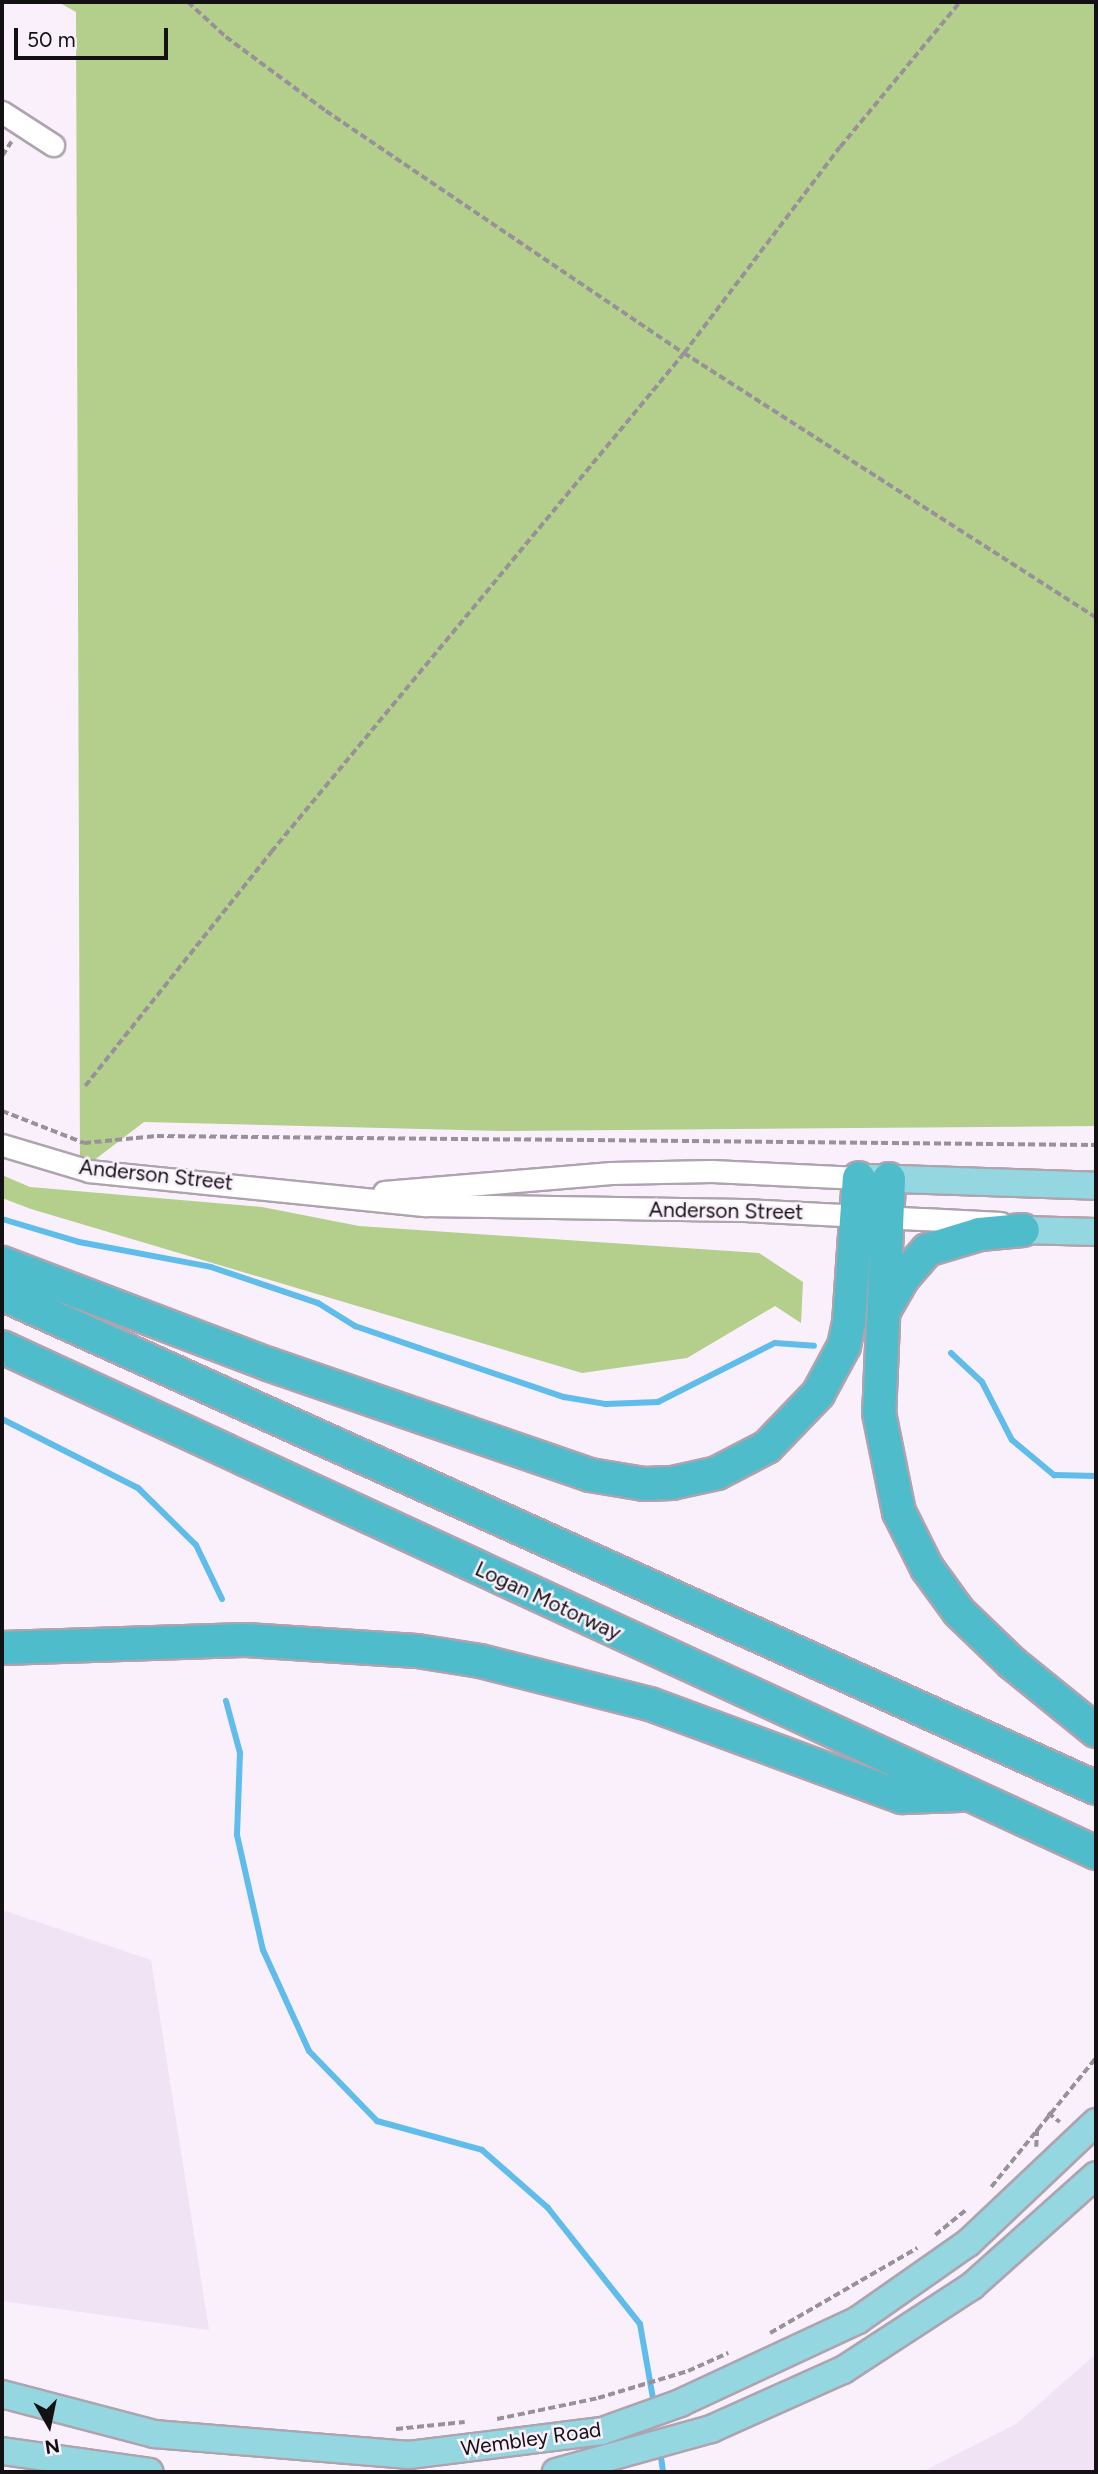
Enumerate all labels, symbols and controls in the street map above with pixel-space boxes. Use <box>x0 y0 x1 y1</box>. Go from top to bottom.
scale bar <box>18 14 172 58</box>
text: 50 m <box>27 27 76 52</box>
street label: Anderson Street <box>78 1154 234 1196</box>
street label: Anderson Street <box>649 1197 803 1225</box>
street label: Logan Motorway <box>471 1556 625 1646</box>
north arrow <box>14 2390 84 2460</box>
street label: Wembley Road <box>459 2417 603 2461</box>
text: N <box>43 2434 61 2459</box>

